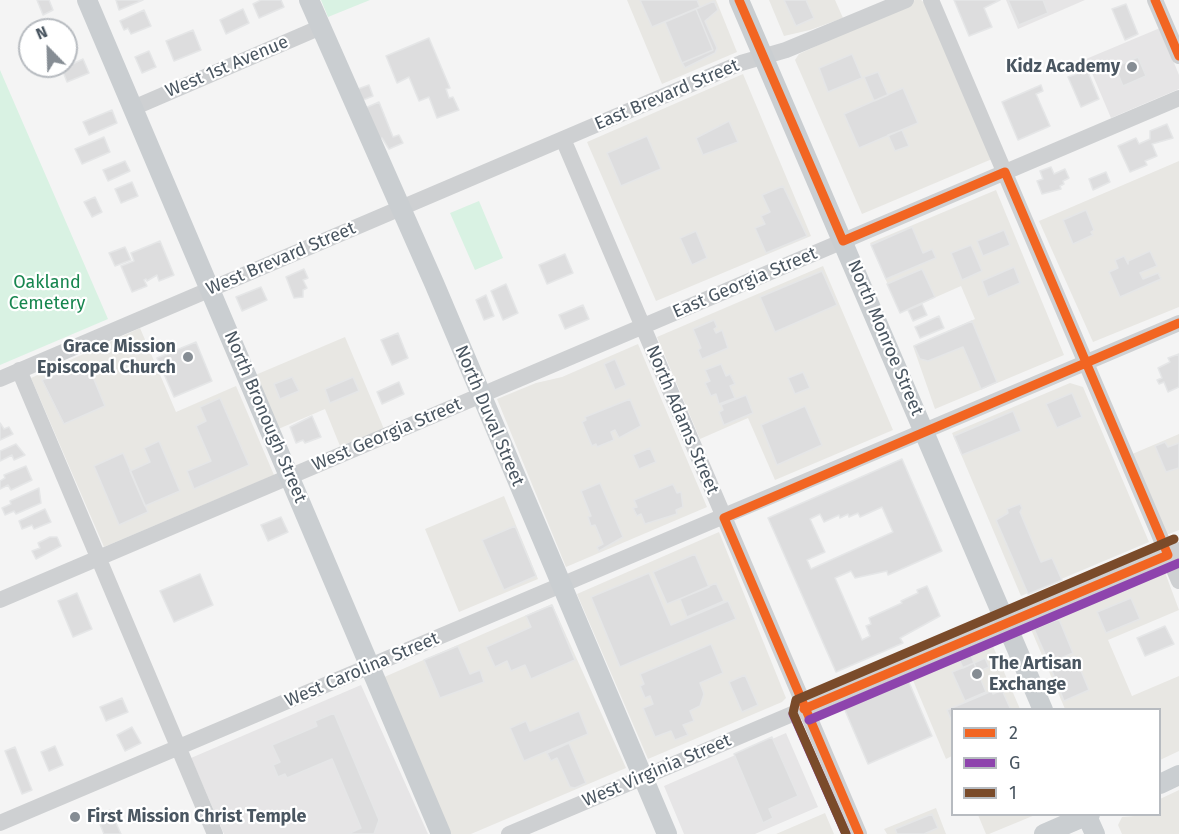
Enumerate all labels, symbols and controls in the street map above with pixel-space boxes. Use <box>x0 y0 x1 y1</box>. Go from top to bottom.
north arrow <box>18 18 78 78</box>
text: N <box>33 22 50 44</box>
street label: West 1st Avenue <box>162 31 292 103</box>
street label: East Brevard Street <box>591 55 743 135</box>
place label: Kidz Academy <box>1006 56 1120 78</box>
marker: Kidz Academy <box>1125 60 1139 74</box>
street label: West Brevard Street <box>203 218 359 300</box>
street label: East Georgia Street <box>669 243 821 323</box>
street label: North Monroe Street <box>842 257 928 419</box>
park label: Oakland Cemetery <box>9 272 85 314</box>
street label: North Bronough Street <box>219 328 311 506</box>
place label: Grace Mission Episcopal Church <box>37 336 176 378</box>
street label: North Duval Street <box>450 342 528 490</box>
street label: North Adams Street <box>641 342 723 498</box>
marker: Grace Mission Episcopal Church <box>181 350 195 364</box>
street label: West Georgia Street <box>309 394 465 476</box>
street label: West Carolina Street <box>282 628 442 712</box>
place label: The Artisan Exchange <box>989 653 1082 696</box>
marker: The Artisan Exchange <box>970 667 984 681</box>
legend <box>951 708 1161 816</box>
text: 2 <box>1009 722 1018 744</box>
street label: West Virginia Street <box>579 730 735 812</box>
text: G <box>1009 752 1020 774</box>
text: 1 <box>1009 782 1017 804</box>
place label: First Mission Christ Temple <box>87 806 307 828</box>
marker: First Mission Christ Temple <box>68 810 82 824</box>

